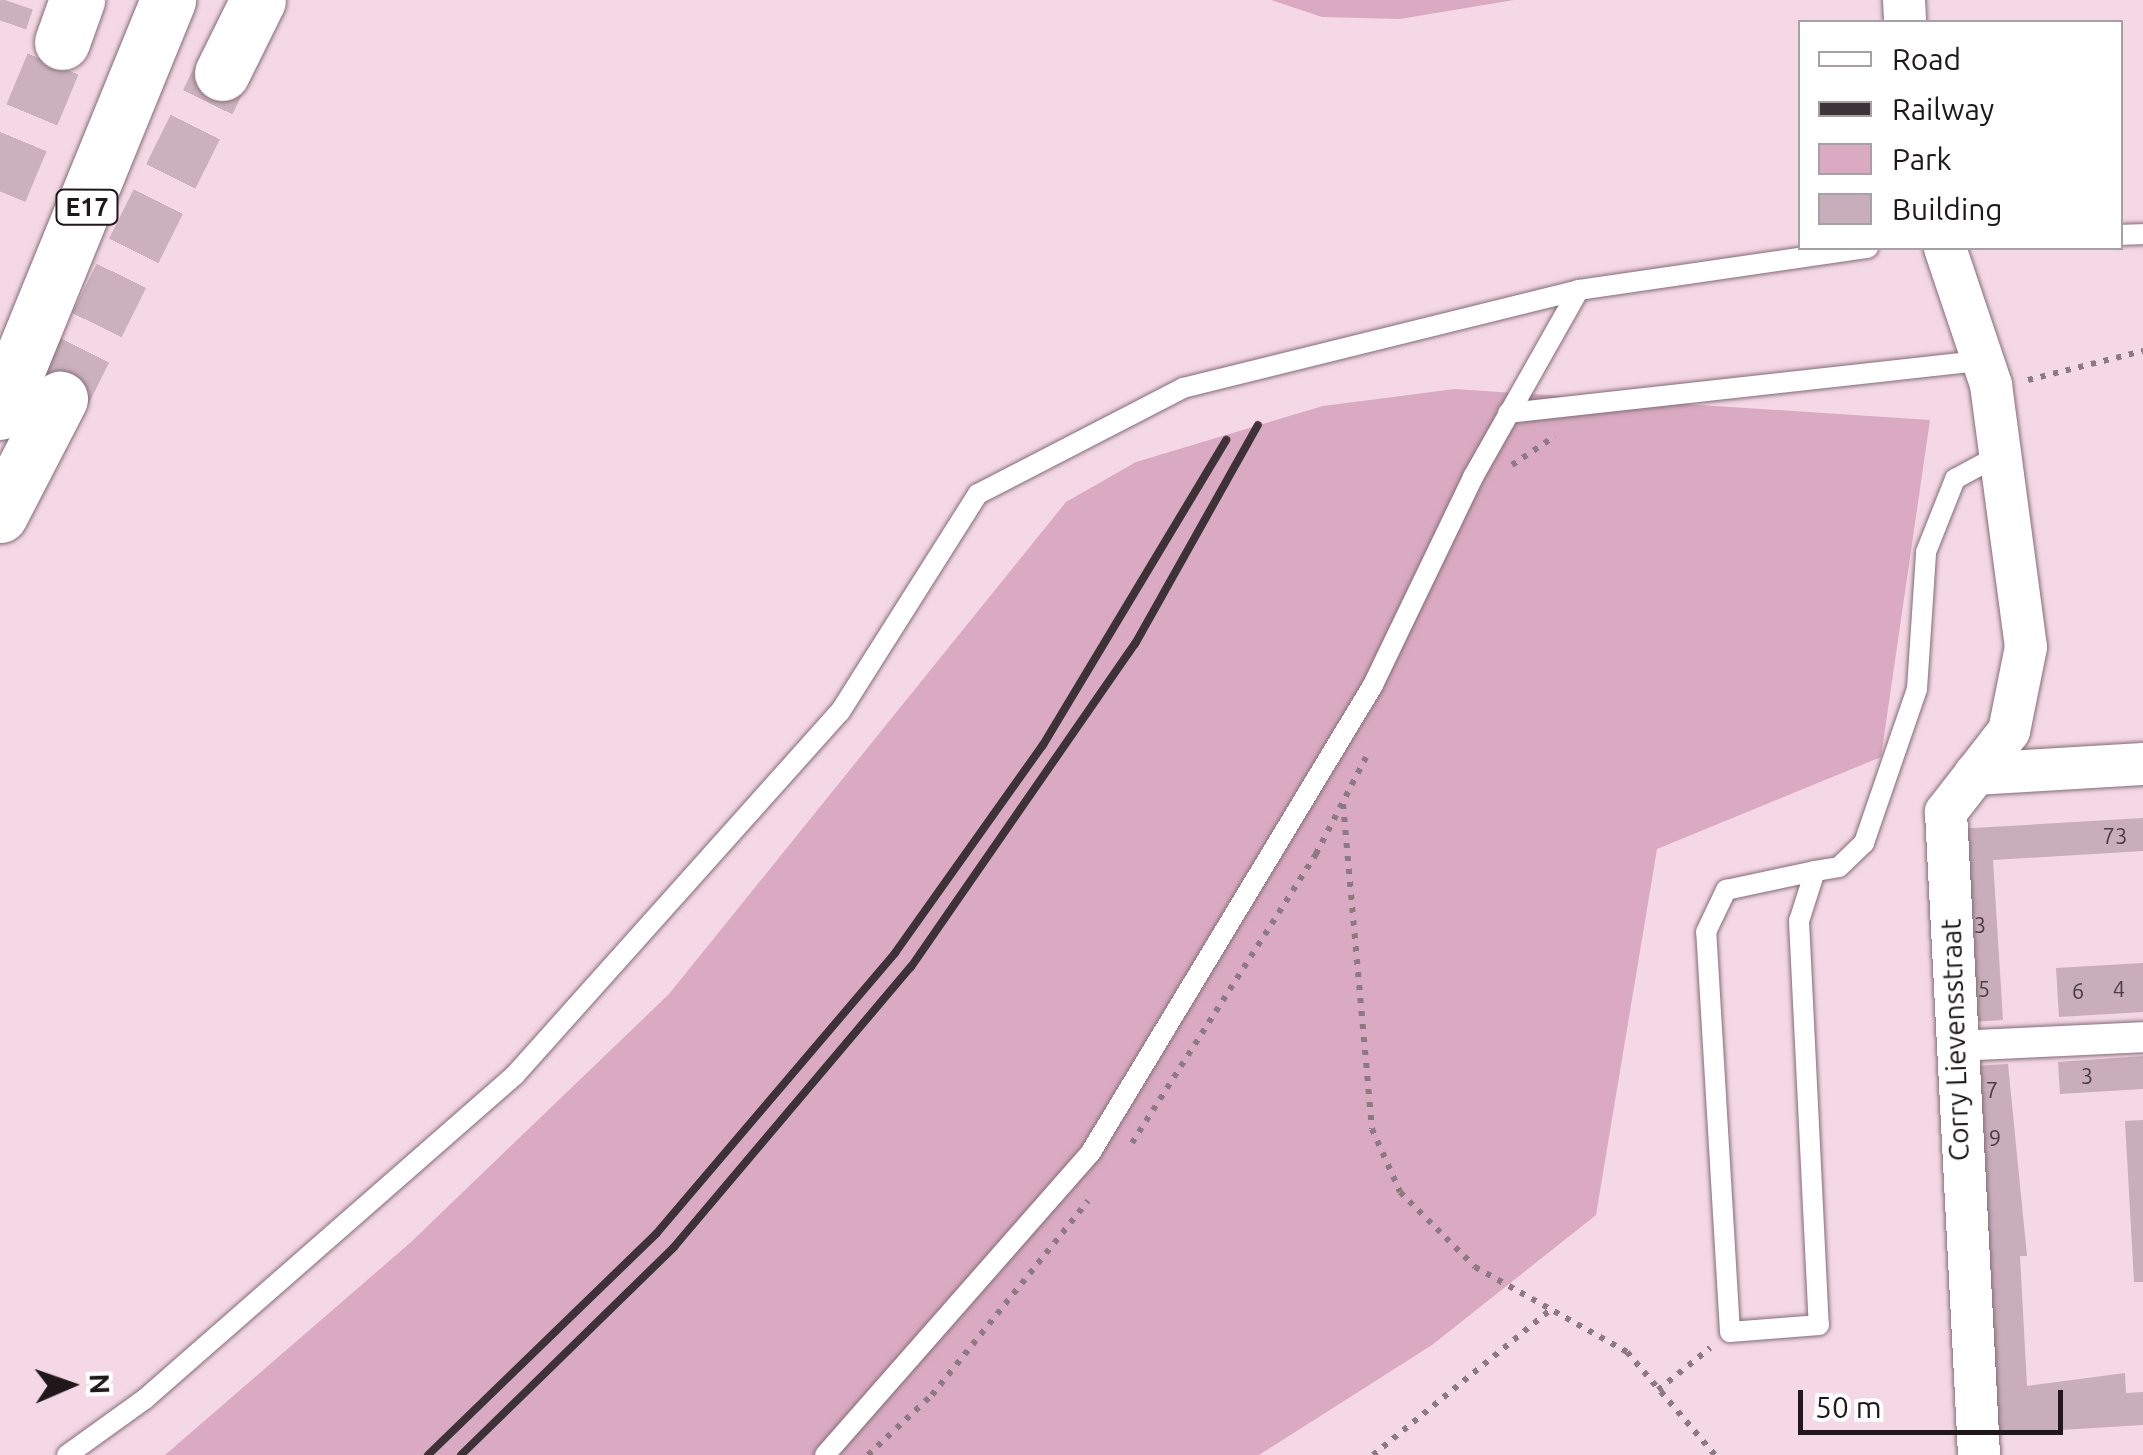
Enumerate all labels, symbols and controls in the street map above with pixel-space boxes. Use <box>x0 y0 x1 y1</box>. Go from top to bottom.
legend <box>1798 20 2123 250</box>
text: Road <box>1892 42 1961 76</box>
text: Railway <box>1892 92 1994 126</box>
text: Park <box>1892 142 1952 176</box>
road number: E17 <box>54 187 120 227</box>
text: Building <box>1892 192 2003 226</box>
house number: 73 <box>2103 823 2127 849</box>
house number: 3 <box>1974 912 1986 938</box>
street label: Corry Lievensstraat <box>1934 918 1976 1162</box>
house number: 5 <box>1978 976 1990 1002</box>
house number: 4 <box>2113 976 2125 1002</box>
house number: 6 <box>2072 978 2084 1004</box>
house number: 3 <box>2081 1063 2093 1089</box>
house number: 7 <box>1986 1077 1998 1103</box>
house number: 9 <box>1989 1125 2001 1151</box>
north arrow <box>20 1335 120 1435</box>
scale bar <box>1803 1370 2068 1432</box>
text: N <box>85 1373 116 1395</box>
text: 50 m <box>1815 1390 1882 1424</box>

